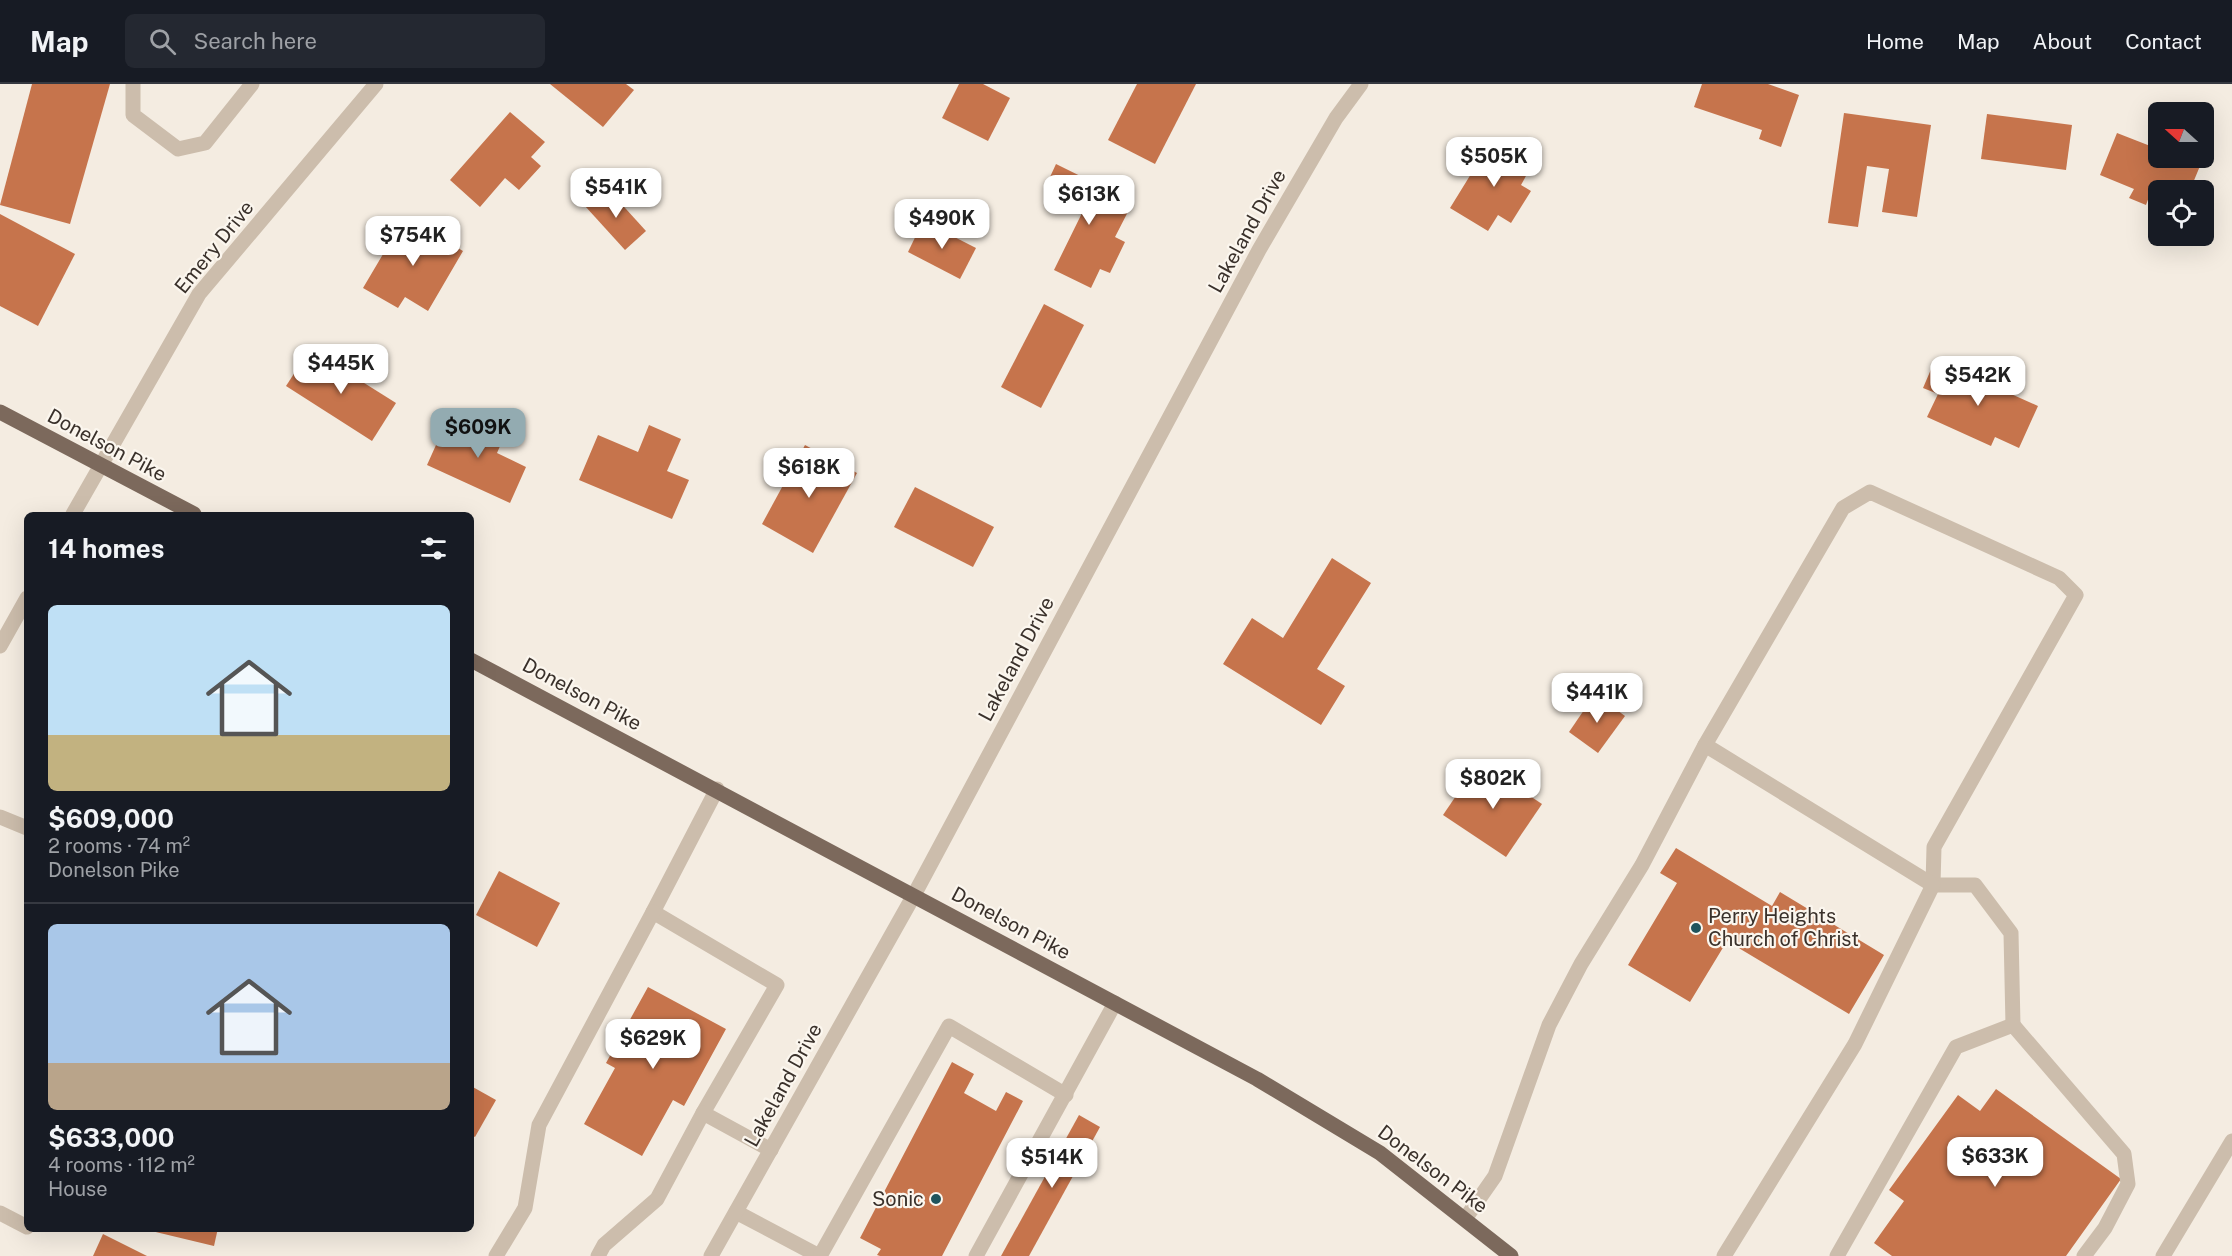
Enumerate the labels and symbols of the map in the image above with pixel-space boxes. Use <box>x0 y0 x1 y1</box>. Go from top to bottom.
north arrow <box>2148 102 2214 168</box>
pin: $505K <box>1452 137 1536 188</box>
street label: Lakeland Drive <box>1203 165 1291 297</box>
pin: $541K <box>574 168 658 219</box>
pin: $613K <box>1047 175 1131 226</box>
street label: Emery Drive <box>169 196 259 298</box>
pin: $490K <box>900 199 984 250</box>
pin: $754K <box>371 216 455 267</box>
pin: $445K <box>299 344 383 395</box>
pin: $542K <box>1936 356 2020 407</box>
street label: Donelson Pike <box>43 404 171 486</box>
pin: $609K <box>436 408 520 459</box>
pin: $618K <box>767 448 851 499</box>
street label: Lakeland Drive <box>973 593 1059 725</box>
street label: Donelson Pike <box>518 653 646 735</box>
pin: $441K <box>1555 673 1639 724</box>
pin: $802K <box>1451 759 1535 810</box>
street label: Donelson Pike <box>947 882 1075 964</box>
place label: Perry Heights Church of Christ <box>1708 904 1859 951</box>
marker: Perry Heights Church of Christ <box>1689 921 1703 935</box>
pin: $629K <box>611 1019 695 1070</box>
street label: Lakeland Drive <box>739 1019 827 1151</box>
street label: Donelson Pike <box>1373 1120 1493 1218</box>
pin: $633K <box>1953 1137 2037 1188</box>
pin: $514K <box>1010 1138 1094 1189</box>
place label: Sonic <box>872 1187 924 1211</box>
marker: Sonic <box>929 1192 943 1206</box>

